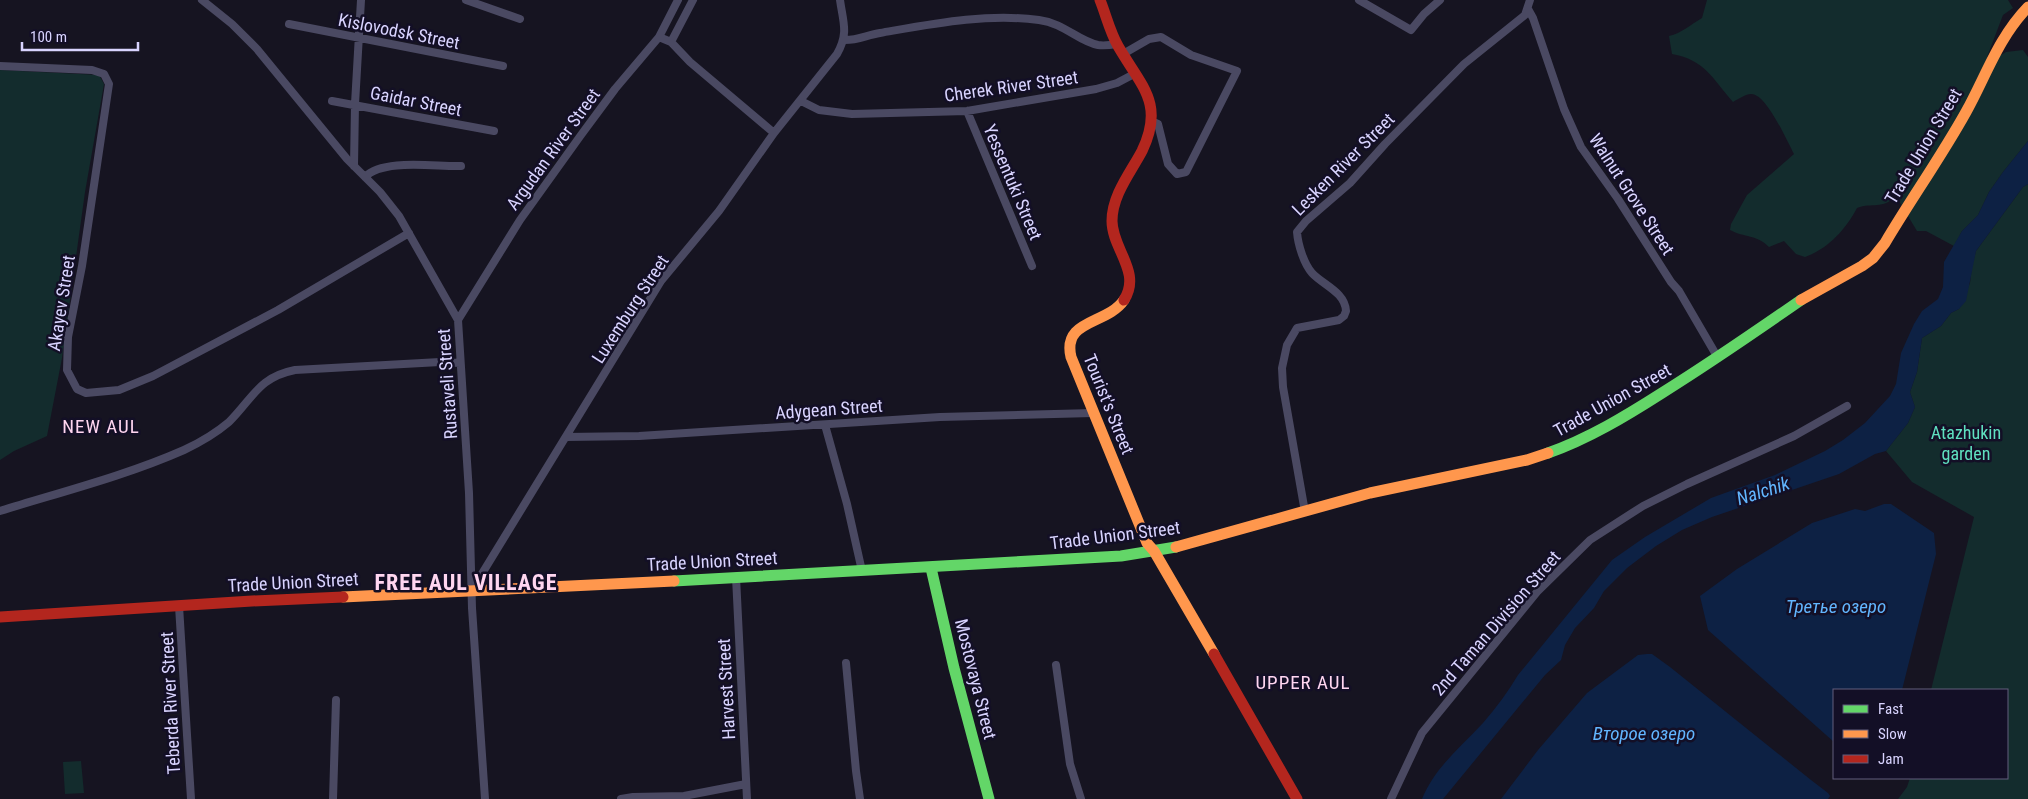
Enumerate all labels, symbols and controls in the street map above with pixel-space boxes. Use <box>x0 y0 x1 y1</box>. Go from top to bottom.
street label: Kislovodsk Street <box>336 9 462 53</box>
scale bar <box>22 20 139 52</box>
text: 100 m <box>30 28 67 46</box>
street label: Cherek River Street <box>943 66 1079 106</box>
street label: Gaidar Street <box>368 82 464 120</box>
street label: Argudan River Street <box>502 84 604 214</box>
street label: Trade Union Street <box>1880 84 1966 208</box>
street label: Lesken River Street <box>1288 109 1398 219</box>
street label: Yessentuki Street <box>979 121 1047 243</box>
street label: Walnut Grove Street <box>1585 129 1679 259</box>
street label: Luxemburg Street <box>587 251 673 367</box>
street label: Akayev Street <box>43 254 79 352</box>
street label: Rustaveli Street <box>433 328 461 440</box>
street label: Tourist's Street <box>1079 351 1139 457</box>
street label: Trade Union Street <box>1550 359 1674 441</box>
street label: Adygean Street <box>775 395 883 423</box>
district label: NEW AUL <box>62 415 140 438</box>
park label: Atazhukin garden <box>1931 422 2001 464</box>
water label: Nalchik <box>1734 471 1793 510</box>
street label: Trade Union Street <box>1049 517 1181 553</box>
street label: 2nd Taman Division Street <box>1427 546 1565 700</box>
street label: Trade Union Street <box>646 547 778 575</box>
street label: Trade Union Street <box>227 568 359 596</box>
district label: FREE AUL VILLAGE <box>375 570 557 595</box>
water label: Третье озеро <box>1786 595 1886 618</box>
street label: Mostovaya Street <box>951 617 1001 741</box>
street label: Teberda River Street <box>156 631 184 775</box>
street label: Harvest Street <box>713 638 739 740</box>
district label: UPPER AUL <box>1255 671 1351 694</box>
legend <box>1833 689 2008 779</box>
text: Fast <box>1878 700 1903 718</box>
water label: Второе озеро <box>1593 722 1695 745</box>
text: Slow <box>1878 725 1907 743</box>
text: Jam <box>1878 750 1904 768</box>

